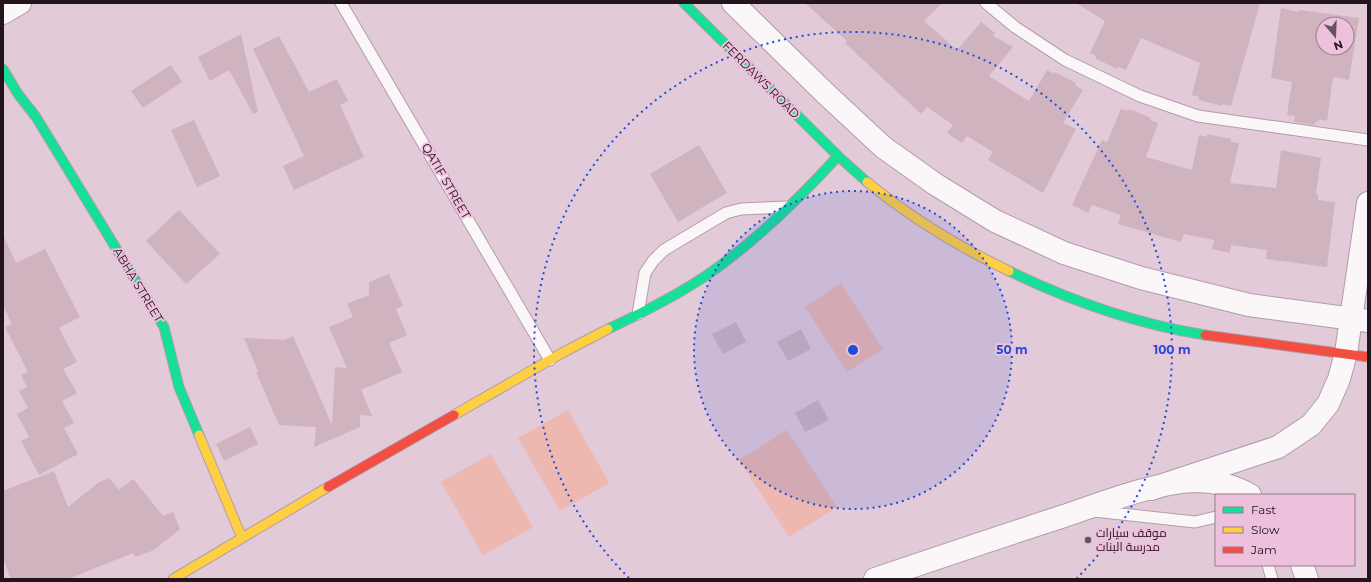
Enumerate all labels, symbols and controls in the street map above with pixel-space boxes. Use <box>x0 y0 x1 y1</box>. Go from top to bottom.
north arrow <box>1315 16 1355 56</box>
text: N <box>1332 37 1345 54</box>
street label: FERDAWS ROAD <box>720 38 803 121</box>
street label: QATIF STREET <box>419 140 474 221</box>
street label: ABHA STREET <box>110 244 167 325</box>
text: 50 m <box>996 342 1028 357</box>
text: 100 m <box>1154 342 1190 357</box>
centre of rings <box>846 343 860 357</box>
legend <box>1215 494 1355 566</box>
text: Fast <box>1251 502 1276 517</box>
text: Slow <box>1251 522 1280 537</box>
place label: موقف سيارات مدرسة البنات <box>1096 525 1167 554</box>
marker: موقف سيارات مدرسة البنات <box>1083 535 1093 545</box>
text: Jam <box>1250 542 1277 557</box>

